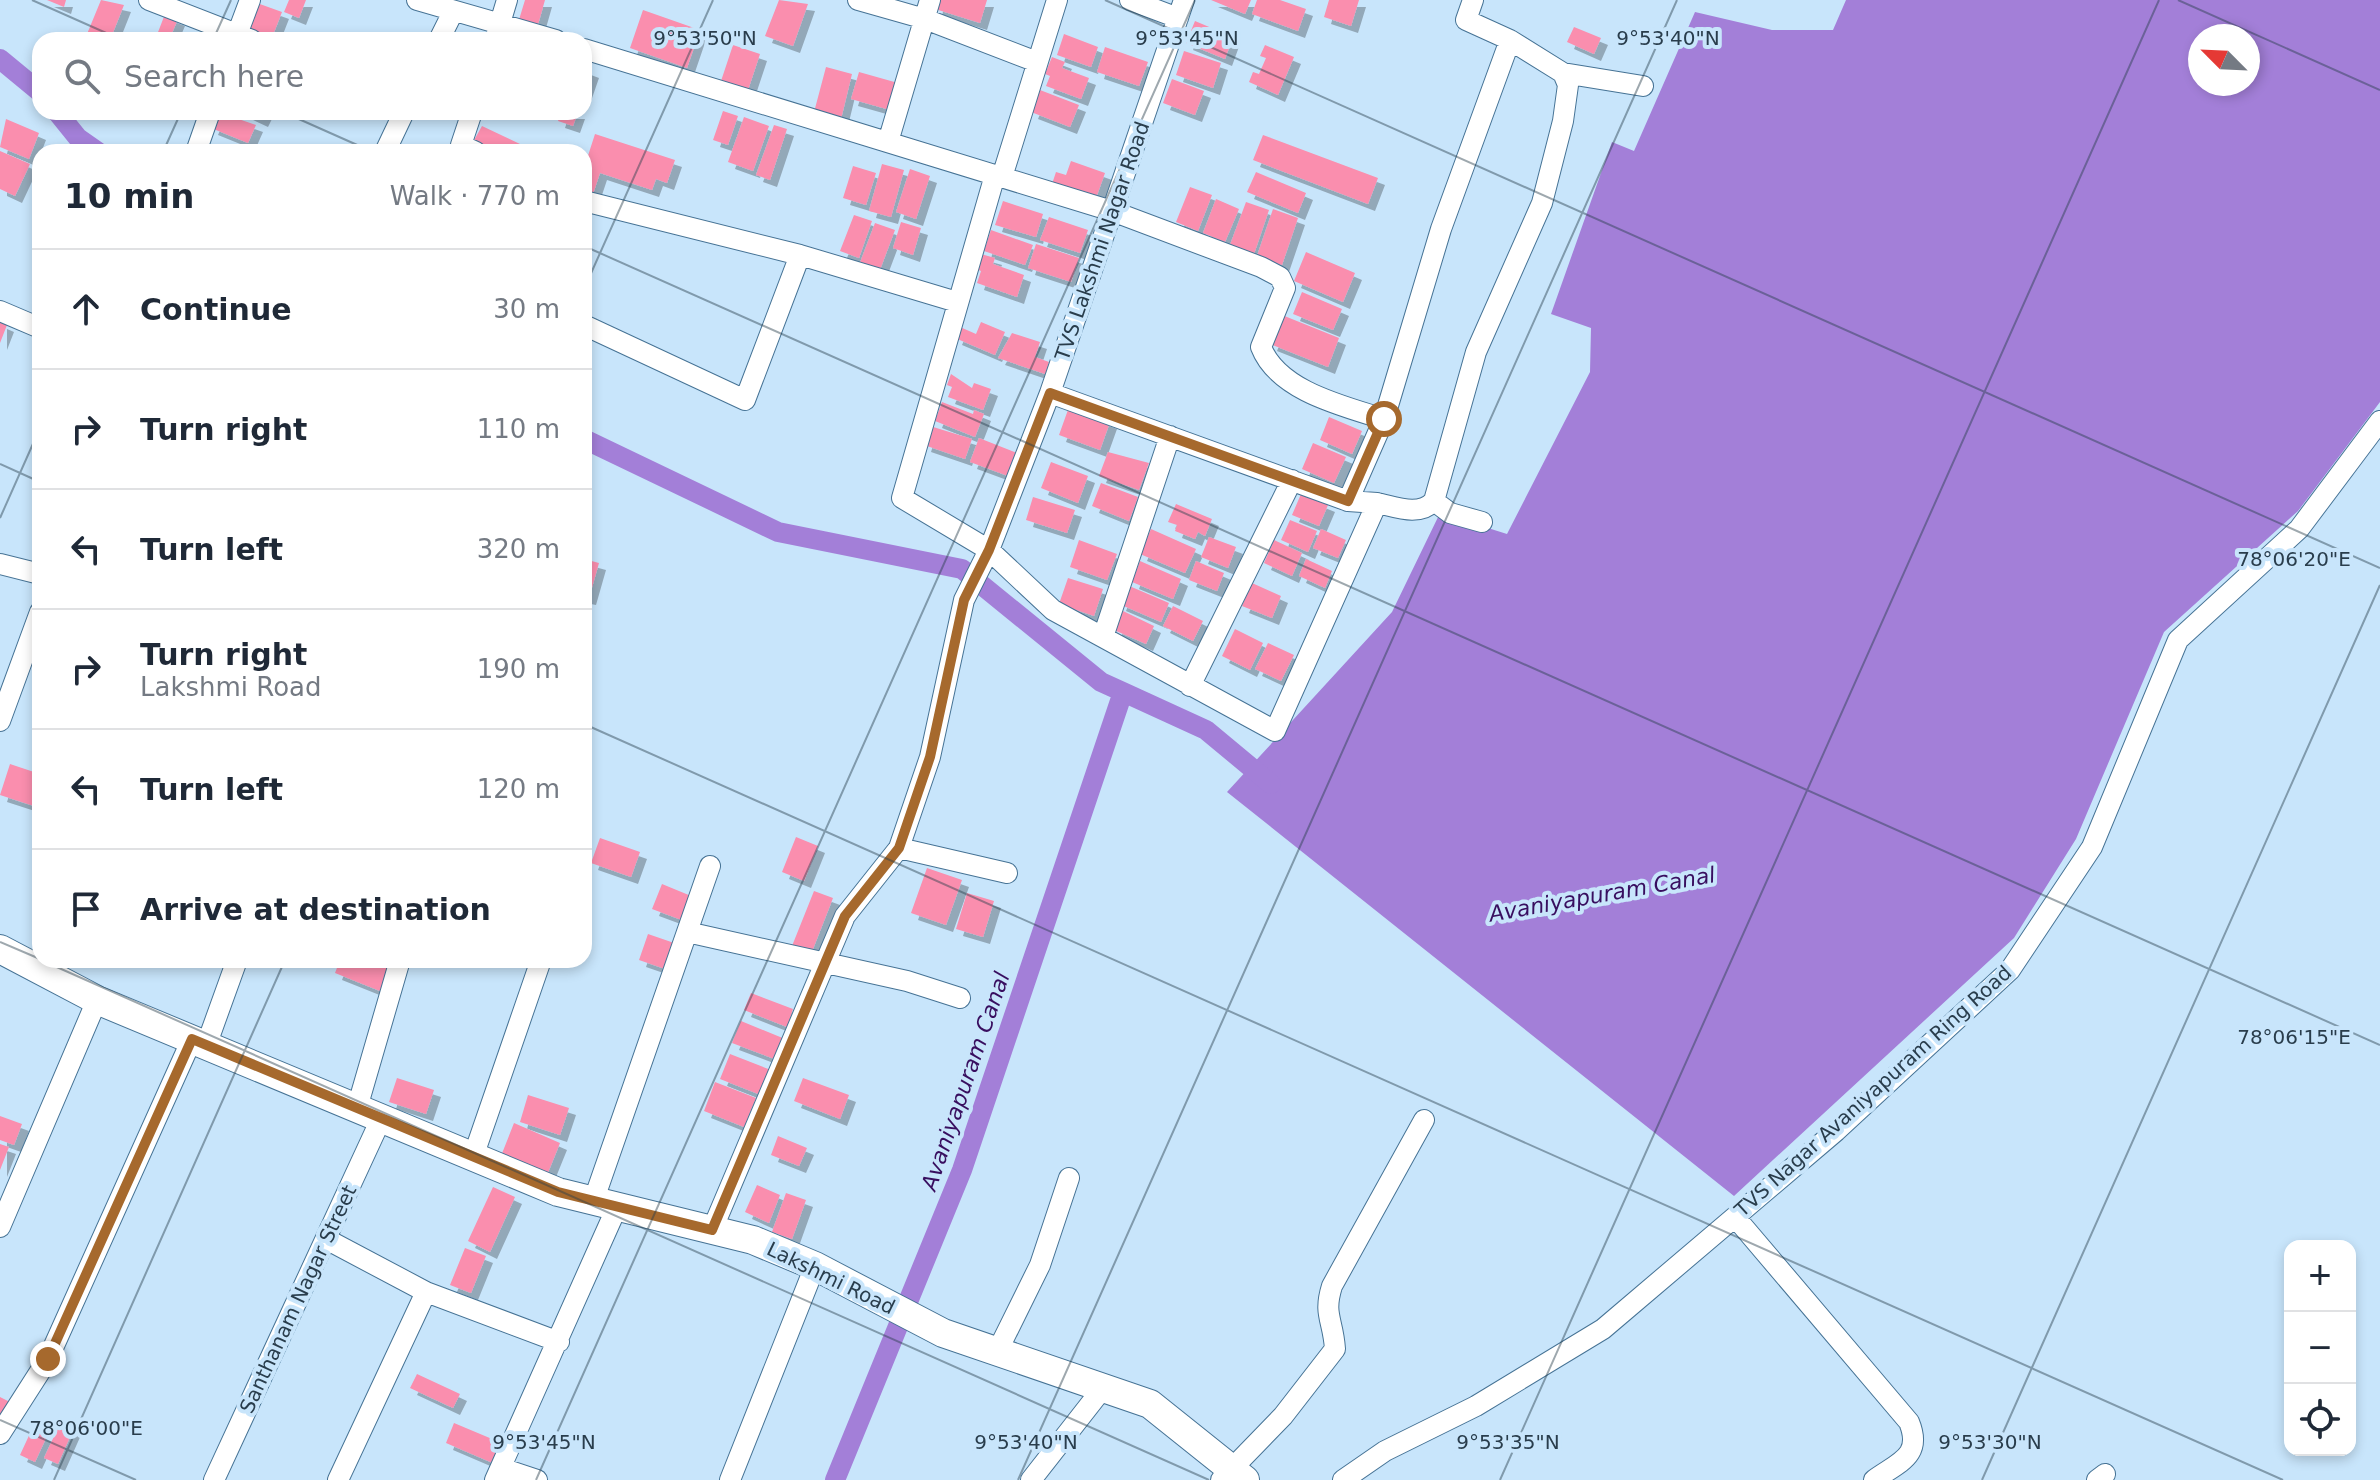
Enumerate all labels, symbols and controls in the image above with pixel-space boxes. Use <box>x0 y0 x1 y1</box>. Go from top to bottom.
north arrow <box>2188 24 2260 96</box>
text: 9°53'50"N <box>653 26 757 50</box>
text: 9°53'45"N <box>1135 26 1239 50</box>
text: 9°53'40"N <box>1616 26 1720 50</box>
search box <box>32 32 592 120</box>
icon: search <box>60 54 104 98</box>
text: Search here <box>124 59 304 94</box>
street label: TVS Lakshmi Nagar Road <box>1049 118 1154 365</box>
text: 10 min <box>64 176 194 216</box>
text: Walk · 770 m <box>390 181 560 211</box>
icon: ahead <box>64 287 108 331</box>
text: Continue <box>140 292 292 327</box>
text: 30 m <box>493 294 560 324</box>
route start <box>1366 401 1402 437</box>
icon: right <box>64 407 108 451</box>
text: Turn right <box>140 412 307 447</box>
text: 110 m <box>477 414 560 444</box>
icon: left <box>64 527 108 571</box>
text: Turn left <box>140 532 283 567</box>
text: 320 m <box>477 534 560 564</box>
text: 78°06'20"E <box>2237 547 2351 571</box>
text: Turn right <box>140 637 307 672</box>
icon: right <box>64 647 108 691</box>
text: 190 m <box>477 654 560 684</box>
text: Lakshmi Road <box>140 672 322 702</box>
icon: left <box>64 767 108 811</box>
text: Turn left <box>140 772 283 807</box>
text: 120 m <box>477 774 560 804</box>
water label: Avaniyapuram Canal <box>1485 862 1717 927</box>
icon: arrive <box>64 887 108 931</box>
text: Arrive at destination <box>140 892 491 927</box>
street label: TVS Nagar Avaniyapuram Ring Road <box>1729 960 2016 1222</box>
water label: Avaniyapuram Canal <box>916 969 1015 1196</box>
text: 78°06'15"E <box>2237 1025 2351 1049</box>
street label: Santhanam Nagar Street <box>235 1181 361 1417</box>
street label: Lakshmi Road <box>763 1237 899 1319</box>
map controls <box>2284 1240 2356 1456</box>
button: + <box>2284 1240 2356 1312</box>
button: − <box>2284 1312 2356 1384</box>
route end <box>30 1341 66 1377</box>
button: locate <box>2284 1384 2356 1456</box>
text: 78°06'00"E <box>29 1416 143 1440</box>
text: 9°53'45"N <box>492 1430 596 1454</box>
text: 9°53'40"N <box>974 1430 1078 1454</box>
text: 9°53'35"N <box>1456 1430 1560 1454</box>
text: 9°53'30"N <box>1938 1430 2042 1454</box>

